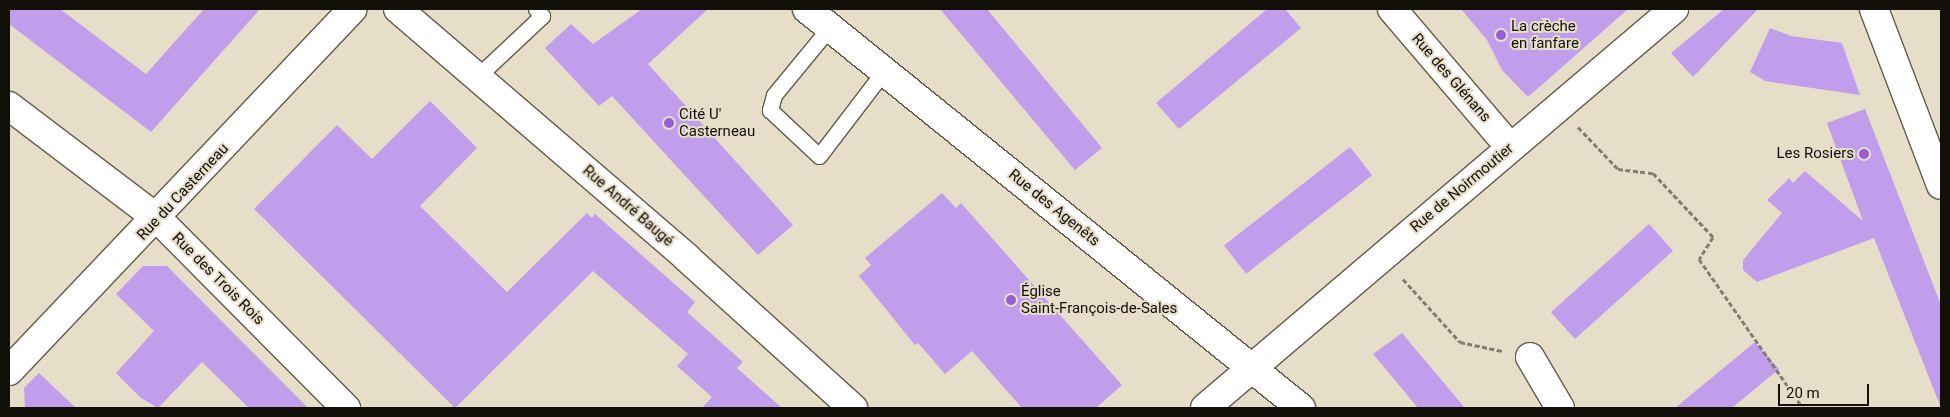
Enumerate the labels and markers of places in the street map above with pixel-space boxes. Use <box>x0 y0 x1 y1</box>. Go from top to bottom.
place label: La crèche en fanfare <box>1511 17 1579 52</box>
marker: La crèche en fanfare <box>1495 29 1507 41</box>
place label: Cité U' Casterneau <box>679 105 755 140</box>
marker: Cité U' Casterneau <box>663 117 675 129</box>
place label: Les Rosiers <box>1777 145 1854 163</box>
marker: Les Rosiers <box>1858 148 1870 160</box>
place label: Église Saint-François-de-Sales <box>1021 282 1177 317</box>
marker: Église Saint-François-de-Sales <box>1005 294 1017 306</box>

